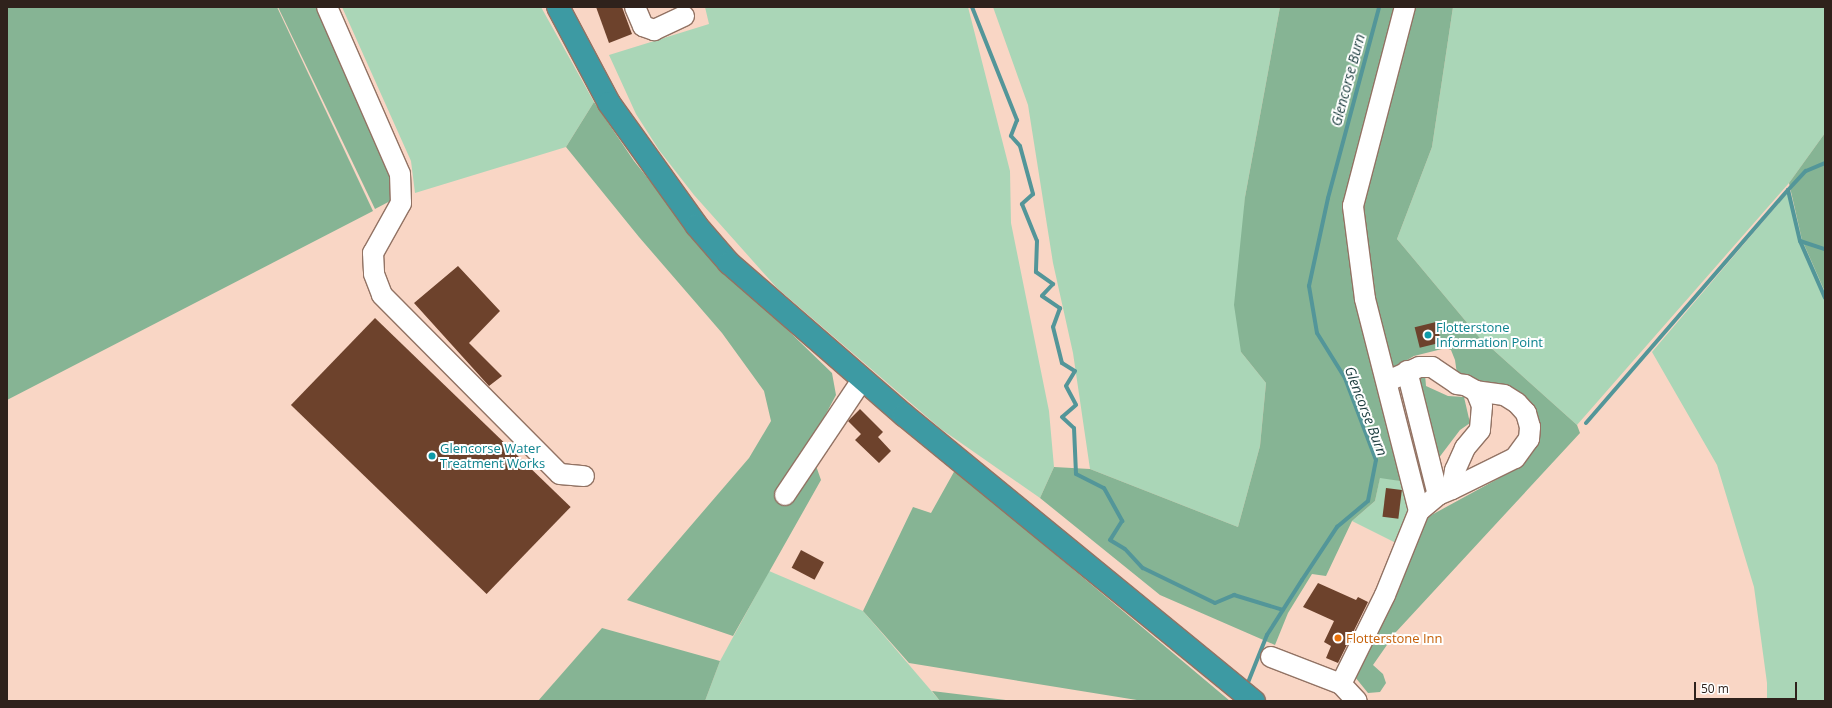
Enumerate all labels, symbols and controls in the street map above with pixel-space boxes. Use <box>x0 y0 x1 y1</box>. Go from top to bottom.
water label: Glencorse Burn <box>1328 32 1368 128</box>
place label: Flotterstone Information Point <box>1436 320 1543 351</box>
marker: Flotterstone Information Point <box>1423 330 1433 340</box>
water label: Glencorse Burn <box>1341 364 1391 458</box>
place label: Glencorse Water Treatment Works <box>440 441 545 472</box>
marker: Glencorse Water Treatment Works <box>427 451 437 461</box>
place label: Flotterstone Inn <box>1346 630 1443 646</box>
marker: Flotterstone Inn <box>1333 633 1343 643</box>
scale bar <box>1696 674 1799 700</box>
text: 50 m <box>1701 680 1729 697</box>

